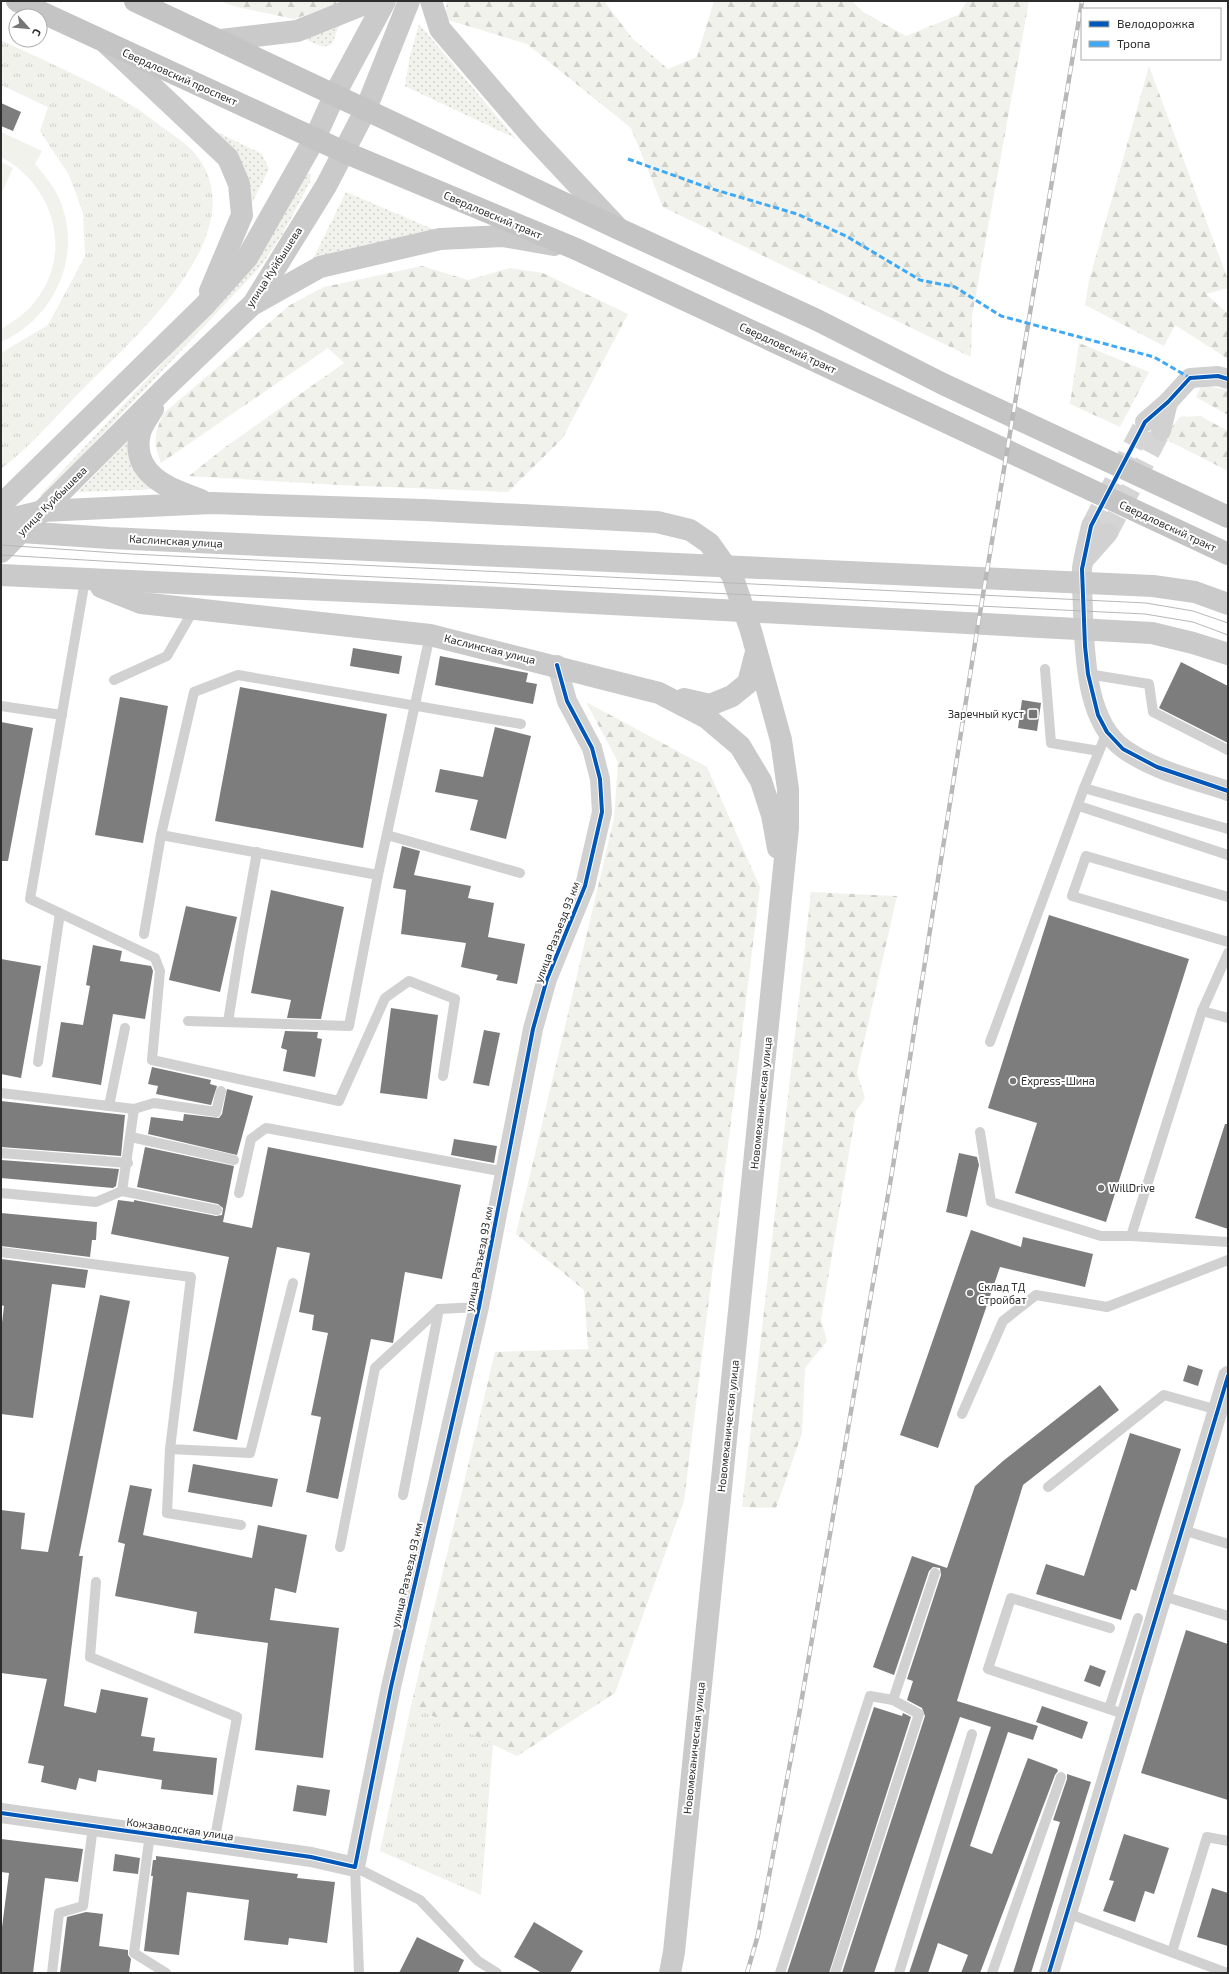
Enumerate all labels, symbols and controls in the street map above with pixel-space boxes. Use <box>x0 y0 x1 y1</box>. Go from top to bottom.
north arrow <box>8 8 48 48</box>
legend <box>1081 8 1221 60</box>
text: Велодорожка <box>1117 16 1195 30</box>
text: С <box>30 27 45 39</box>
text: Тропа <box>1117 36 1150 50</box>
street label: Свердловский проспект <box>121 45 240 108</box>
street label: Свердловский тракт <box>442 188 545 241</box>
street label: улица Куйбышева <box>243 224 305 310</box>
street label: Свердловский тракт <box>738 319 839 376</box>
street label: улица Куйбышева <box>14 463 90 539</box>
street label: Свердловский тракт <box>1118 497 1219 554</box>
street label: Каслинская улица <box>129 532 223 550</box>
street label: Каслинская улица <box>443 631 537 667</box>
place label: Заречный куст <box>948 707 1025 721</box>
marker: Заречный куст <box>1027 708 1039 720</box>
street label: улица Разъезд 93 км <box>531 879 583 985</box>
street label: Новомеханическая улица <box>747 1036 775 1170</box>
place label: Express-Шина <box>1021 1074 1095 1087</box>
marker: Express-Шина <box>1008 1076 1018 1086</box>
place label: WillDrive <box>1109 1181 1155 1194</box>
marker: WillDrive <box>1096 1183 1106 1193</box>
street label: улица Разъезд 93 км <box>462 1205 496 1313</box>
place label: Склад ТД Стройбат <box>978 1280 1027 1306</box>
marker: Склад ТД Стройбат <box>965 1288 975 1298</box>
street label: Новомеханическая улица <box>714 1359 742 1493</box>
street label: улица Разъезд 93 км <box>388 1521 426 1629</box>
street label: Новомеханическая улица <box>680 1681 708 1815</box>
street label: Кожзаводская улица <box>125 1815 235 1843</box>

